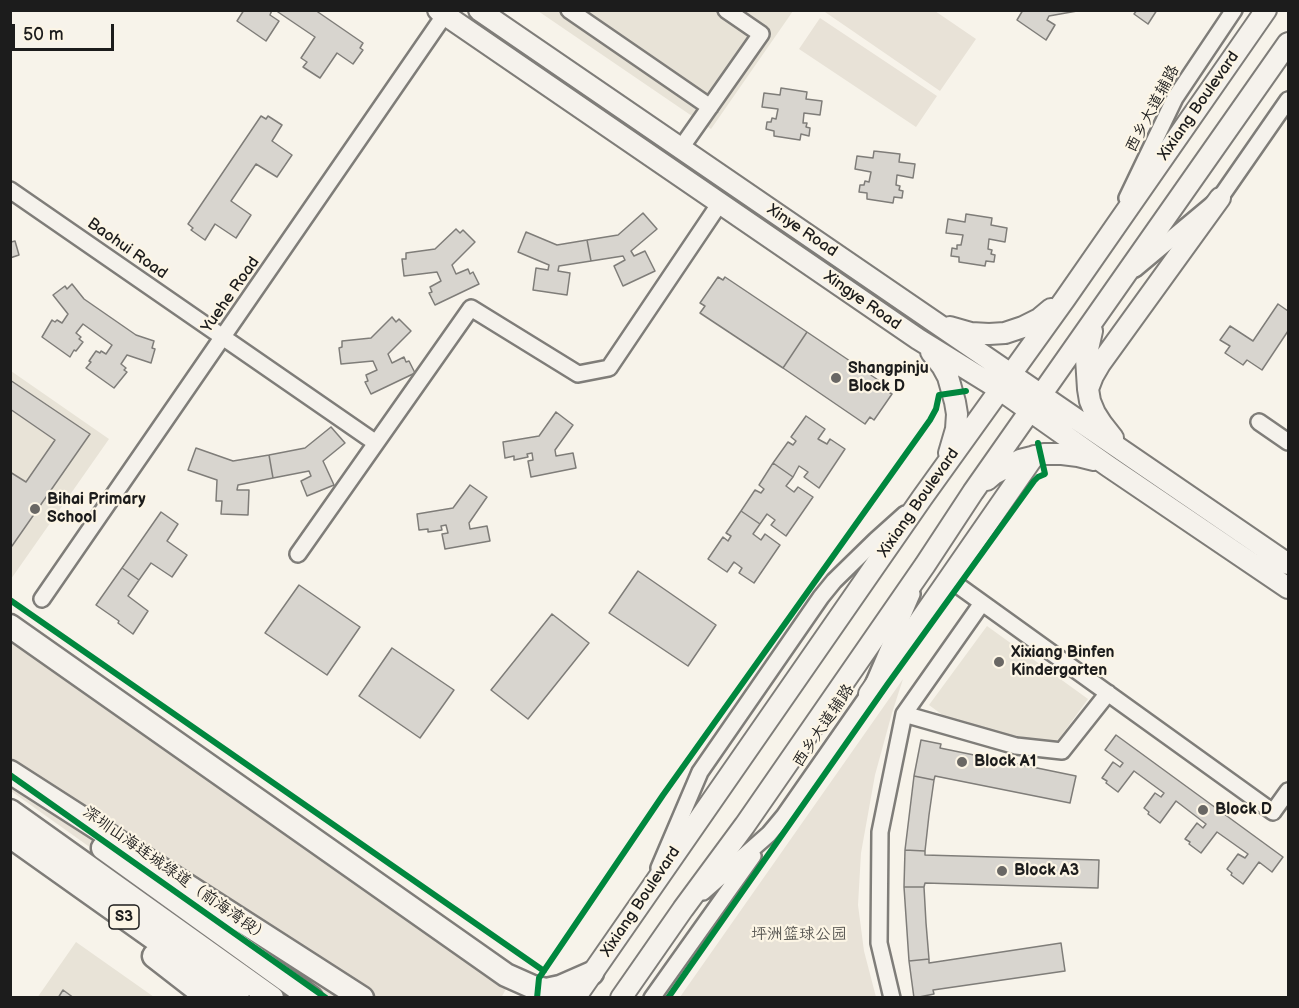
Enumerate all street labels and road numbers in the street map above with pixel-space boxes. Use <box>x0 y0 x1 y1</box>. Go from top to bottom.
street label: Xixiang Boulevard <box>1154 48 1244 164</box>
street label: 西乡大道辅路 <box>1122 62 1184 156</box>
street label: Xinye Road <box>763 201 841 261</box>
street label: Baohui Road <box>83 214 171 284</box>
street label: Yuehe Road <box>198 253 264 337</box>
street label: Xingye Road <box>820 267 904 335</box>
street label: Xixiang Boulevard <box>874 445 964 561</box>
street label: 西乡大道辅路 <box>789 681 859 771</box>
street label: 深圳山海连城绿道（前海湾段） <box>79 803 273 947</box>
street label: Xixiang Boulevard <box>597 843 685 961</box>
road number: S3 <box>109 905 139 929</box>

